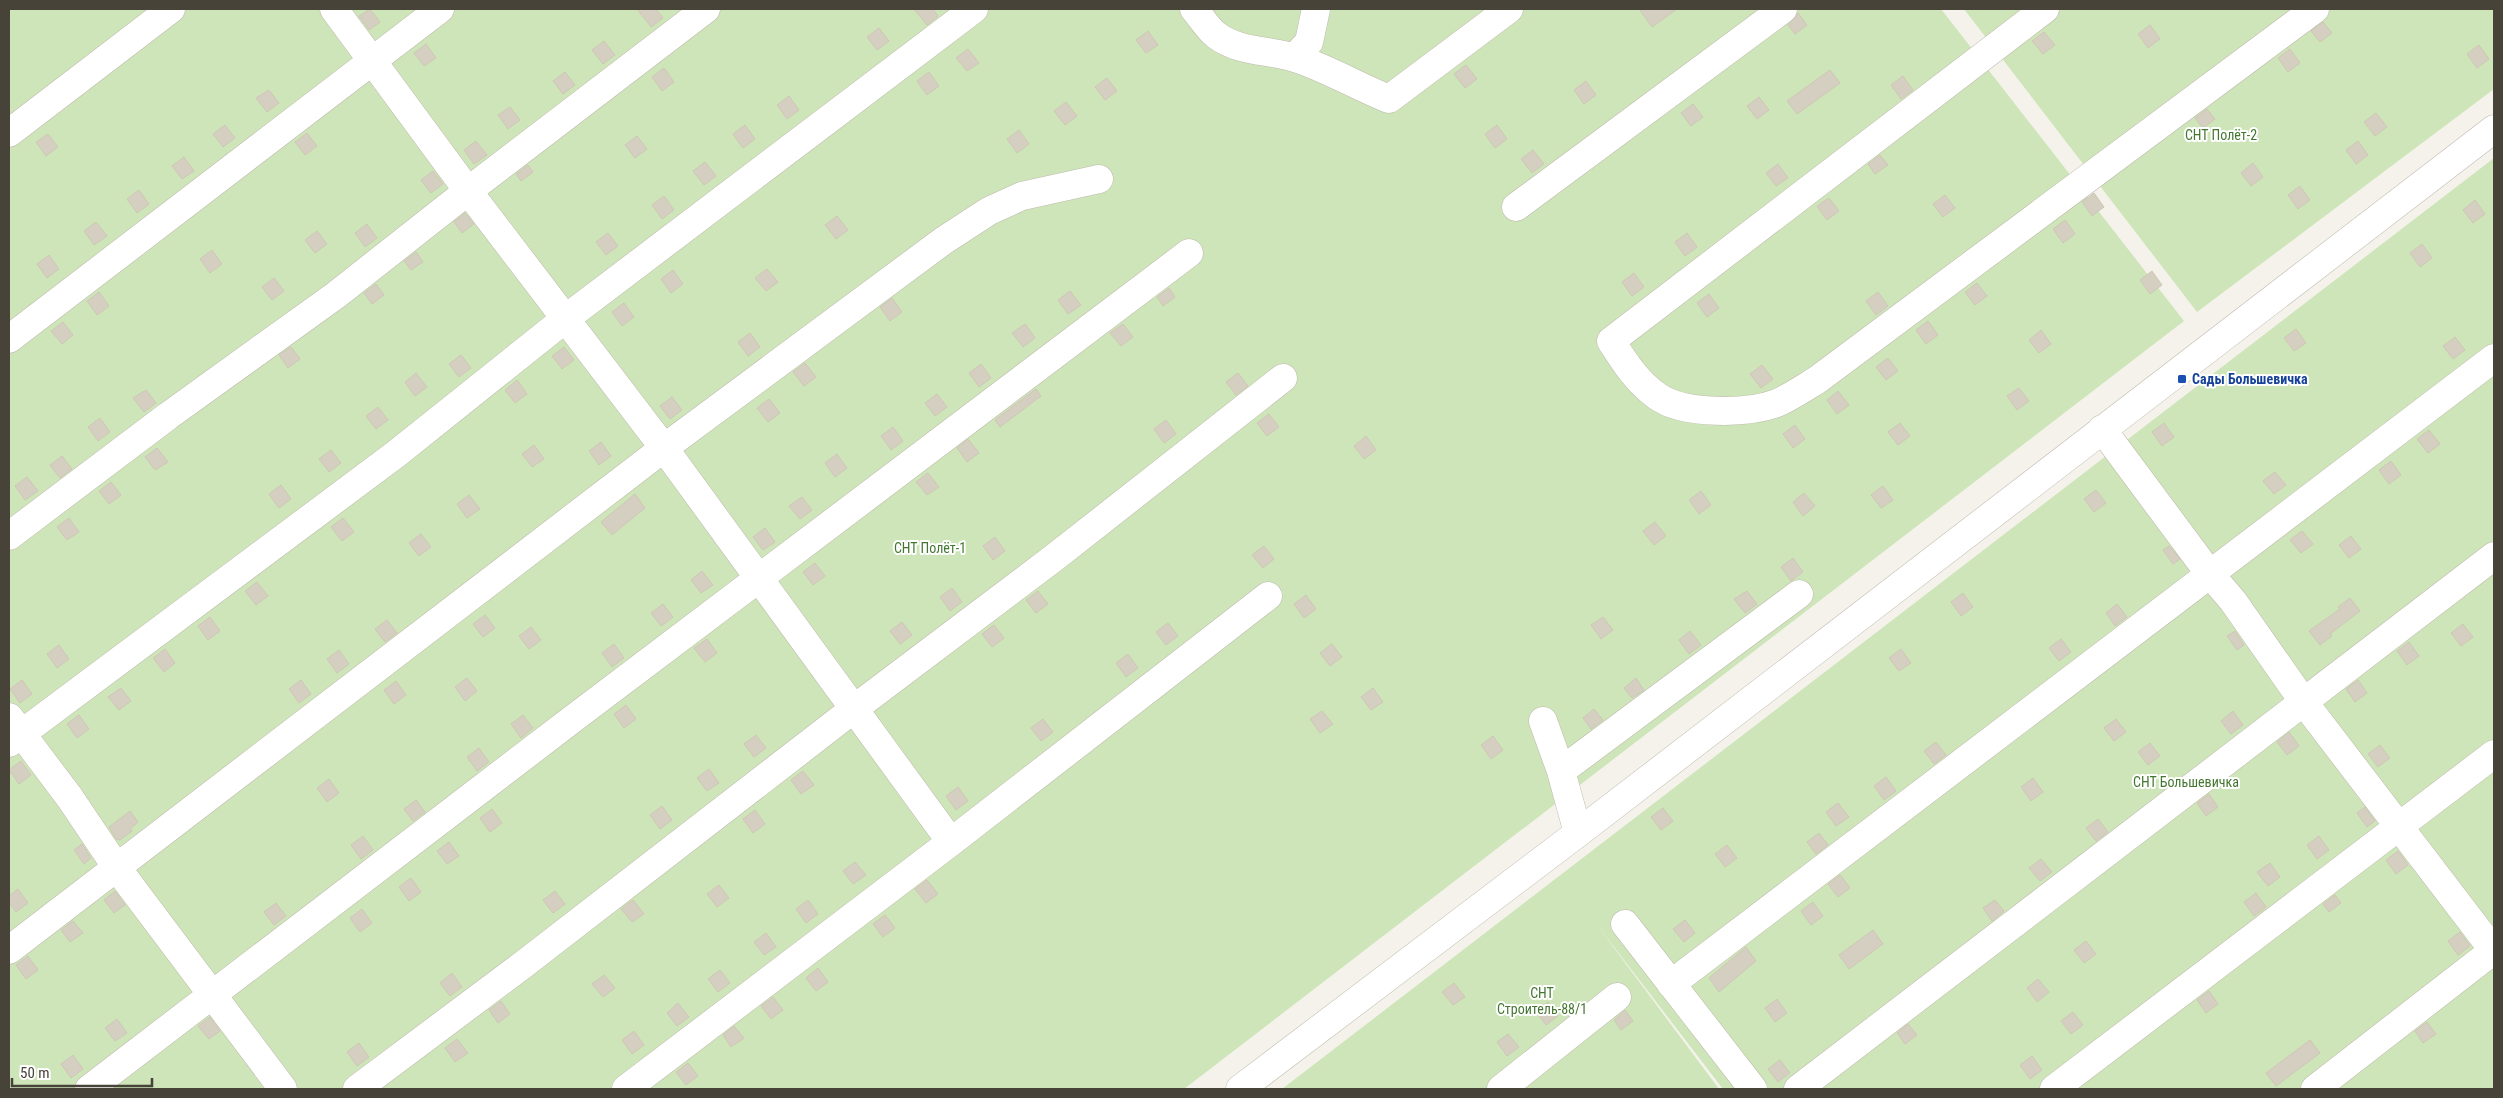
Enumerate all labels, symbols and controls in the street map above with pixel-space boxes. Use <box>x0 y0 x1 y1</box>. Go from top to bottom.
park label: СНТ Полёт-2 <box>2185 127 2257 143</box>
place label: Сады Большевичка <box>2192 371 2308 387</box>
marker: Сады Большевичка <box>2176 373 2188 385</box>
park label: СНТ Полёт-1 <box>894 540 966 556</box>
park label: СНТ Большевичка <box>2133 774 2239 790</box>
park label: СНТ Строитель-88/1 <box>1497 985 1587 1017</box>
scale bar <box>12 1056 152 1088</box>
text: 50 m <box>20 1064 50 1082</box>

